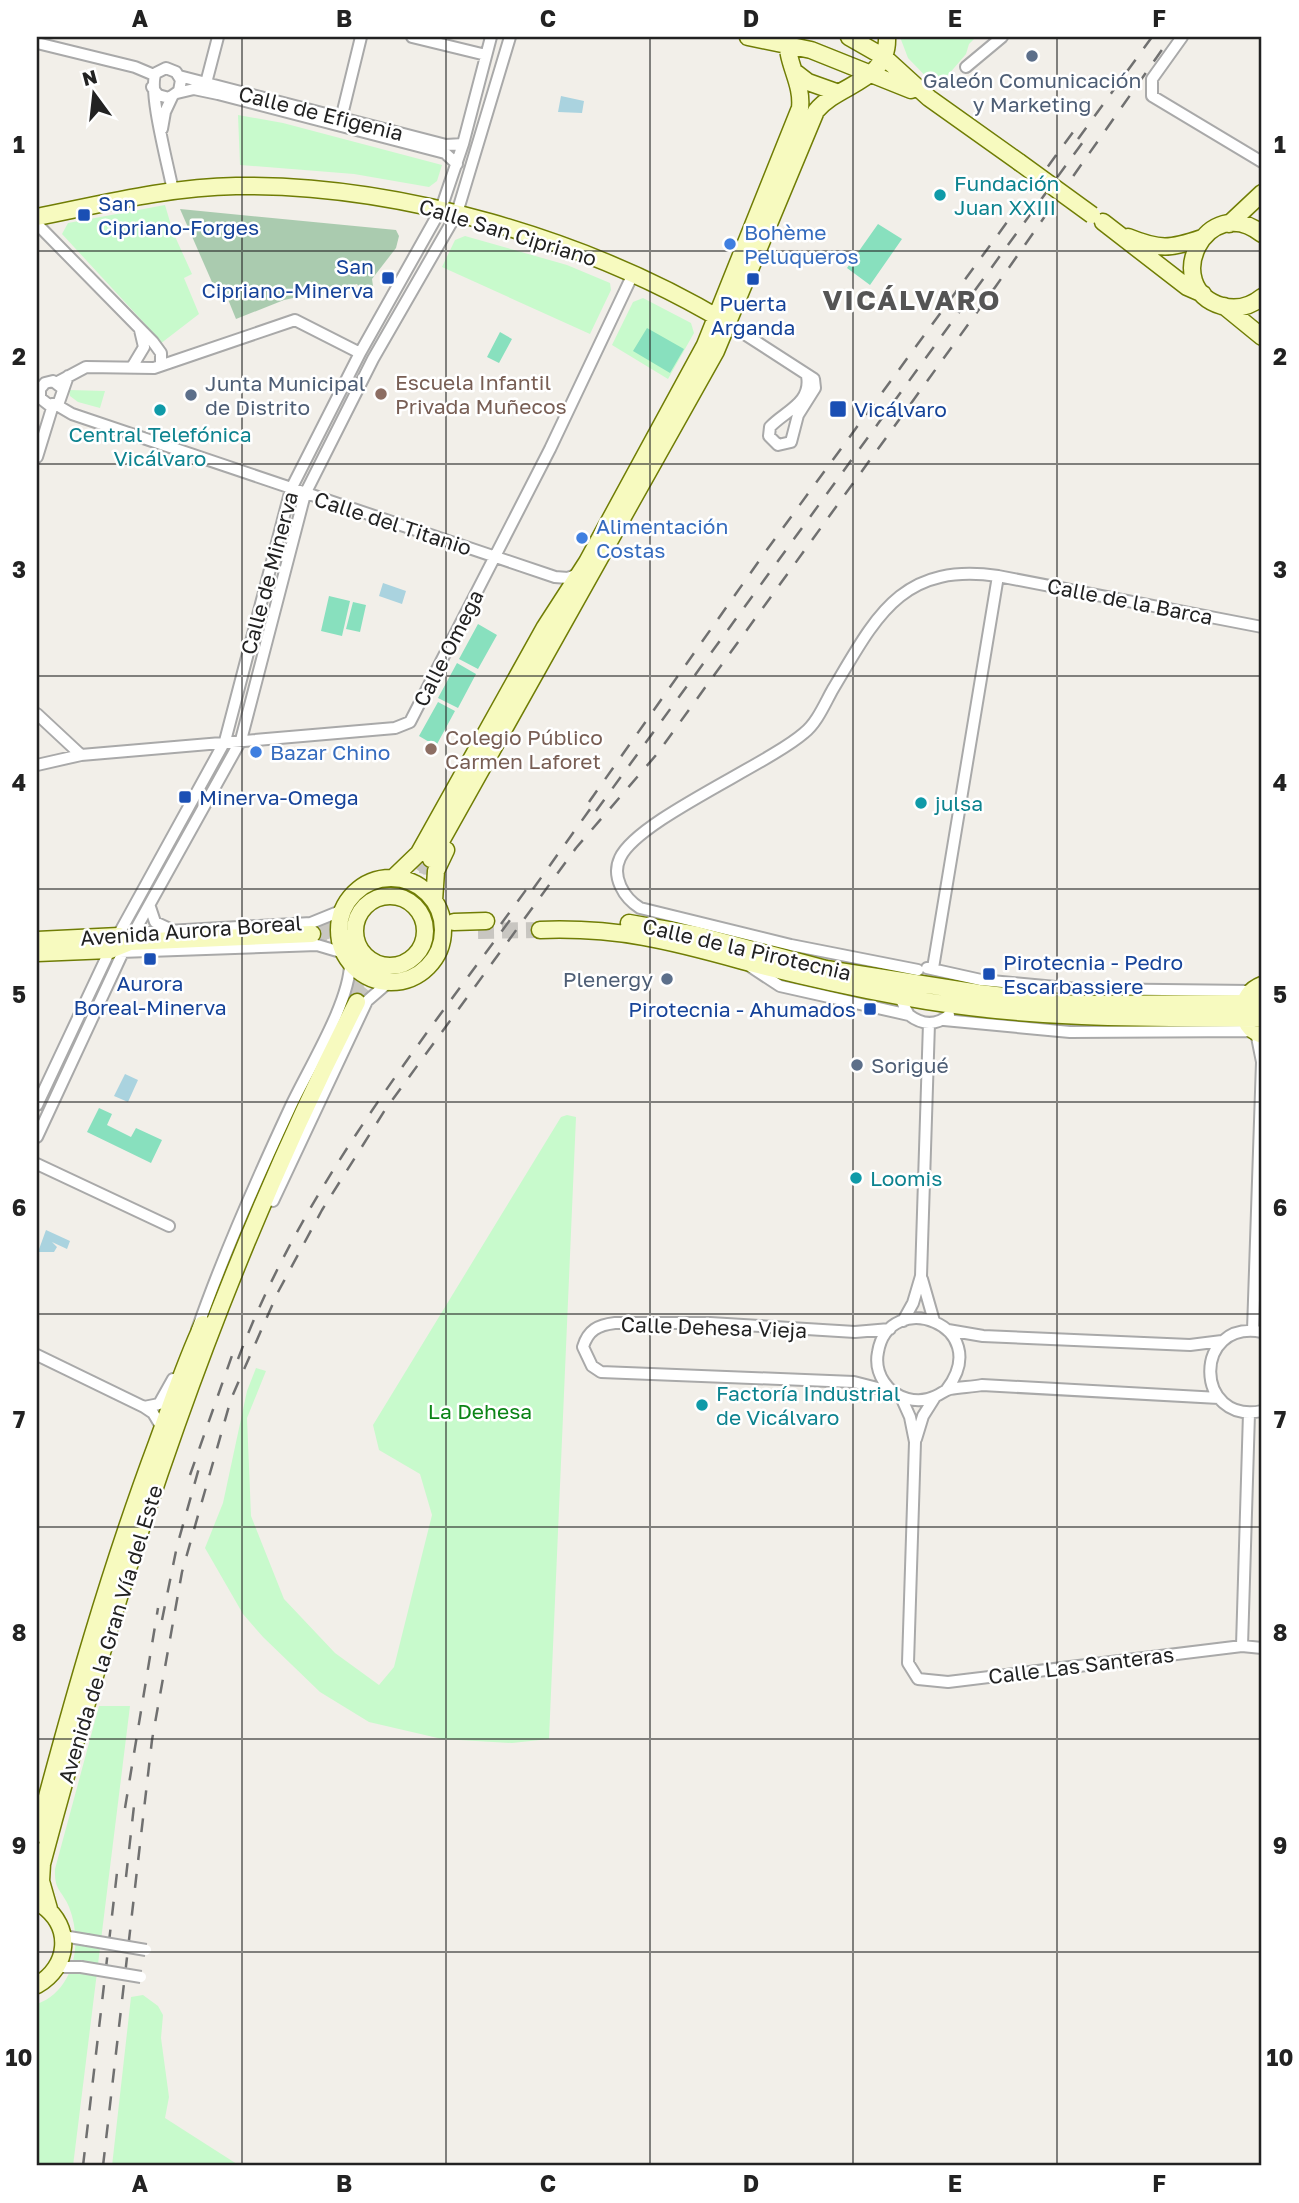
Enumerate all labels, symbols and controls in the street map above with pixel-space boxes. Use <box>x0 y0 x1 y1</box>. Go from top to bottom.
text: A <box>132 4 149 32</box>
text: B <box>336 4 352 32</box>
text: C <box>540 4 556 32</box>
text: D <box>743 4 759 32</box>
text: E <box>948 4 962 32</box>
text: F <box>1152 4 1166 32</box>
marker: Galeón Comunicación y Marketing <box>1024 48 1040 64</box>
north arrow <box>60 60 130 130</box>
text: N <box>80 64 99 90</box>
place label: Galeón Comunicación y Marketing <box>923 67 1141 117</box>
street label: Calle de Efigenia <box>236 80 406 146</box>
text: 1 <box>13 130 25 158</box>
text: 1 <box>1274 130 1286 158</box>
place label: Fundación Juan XXIII <box>954 170 1059 220</box>
marker: Fundación Juan XXIII <box>932 187 948 203</box>
place label: San Cipriano-Forges <box>98 190 259 240</box>
street label: Calle San Cipriano <box>416 193 600 271</box>
marker: San Cipriano-Forges <box>76 207 92 223</box>
place label: Bohème Peluqueros <box>744 219 859 269</box>
marker: Bohème Peluqueros <box>722 236 738 252</box>
place label: San Cipriano-Minerva <box>201 253 374 303</box>
marker: San Cipriano-Minerva <box>380 270 396 286</box>
marker: Puerta Arganda <box>745 271 761 287</box>
district label: VICÁLVARO <box>822 283 1002 316</box>
place label: Puerta Arganda <box>711 290 795 340</box>
text: 2 <box>12 342 26 370</box>
text: 2 <box>1273 342 1287 370</box>
place label: Escuela Infantil Privada Muñecos <box>395 369 567 419</box>
place label: Junta Municipal de Distrito <box>205 370 365 420</box>
marker: Escuela Infantil Privada Muñecos <box>373 386 389 402</box>
marker: Junta Municipal de Distrito <box>183 387 199 403</box>
place label: Vicálvaro <box>854 396 947 422</box>
marker: Vicálvaro <box>828 399 848 419</box>
marker: Central Telefónica Vicálvaro <box>152 402 168 418</box>
place label: Central Telefónica Vicálvaro <box>68 421 252 471</box>
street label: Calle del Titanio <box>311 485 475 561</box>
street label: Calle de Minerva <box>235 489 303 657</box>
place label: Alimentación Costas <box>596 513 728 563</box>
marker: Alimentación Costas <box>574 530 590 546</box>
text: 3 <box>12 555 26 583</box>
text: 3 <box>1273 555 1287 583</box>
street label: Calle de la Barca <box>1045 572 1215 630</box>
street label: Calle Omega <box>407 585 489 711</box>
place label: Colegio Público Carmen Laforet <box>445 724 603 774</box>
place label: Bazar Chino <box>270 739 390 765</box>
marker: Colegio Público Carmen Laforet <box>423 741 439 757</box>
marker: Bazar Chino <box>248 744 264 760</box>
text: 4 <box>12 768 26 796</box>
text: 4 <box>1273 768 1287 796</box>
place label: Minerva-Omega <box>199 784 359 810</box>
marker: Minerva-Omega <box>177 789 193 805</box>
place label: julsa <box>934 790 983 816</box>
marker: julsa <box>913 795 929 811</box>
street label: Avenida Aurora Boreal <box>79 909 303 951</box>
street label: Calle de la Pirotecnia <box>640 912 854 986</box>
place label: Pirotecnia - Pedro Escarbassiere <box>1003 949 1183 999</box>
marker: Aurora Boreal-Minerva <box>142 951 158 967</box>
place label: Plenergy <box>563 966 653 992</box>
marker: Pirotecnia - Pedro Escarbassiere <box>981 966 997 982</box>
place label: Aurora Boreal-Minerva <box>73 970 227 1020</box>
marker: Plenergy <box>659 971 675 987</box>
text: 5 <box>12 980 26 1008</box>
text: 5 <box>1273 980 1287 1008</box>
place label: Pirotecnia - Ahumados <box>628 996 856 1022</box>
marker: Pirotecnia - Ahumados <box>862 1001 878 1017</box>
place label: Sorigué <box>871 1052 949 1078</box>
marker: Sorigué <box>849 1057 865 1073</box>
place label: Loomis <box>870 1165 942 1191</box>
marker: Loomis <box>848 1170 864 1186</box>
text: 6 <box>12 1193 26 1221</box>
text: 6 <box>1273 1193 1287 1221</box>
street label: Calle Dehesa Vieja <box>620 1311 808 1343</box>
place label: Factoría Industrial de Vicálvaro <box>716 1380 900 1430</box>
marker: Factoría Industrial de Vicálvaro <box>694 1397 710 1413</box>
park label: La Dehesa <box>428 1398 532 1424</box>
text: 7 <box>13 1405 25 1433</box>
text: 7 <box>1274 1405 1286 1433</box>
street label: Avenida de la Gran Vía del Este <box>52 1482 168 1786</box>
text: 8 <box>12 1618 26 1646</box>
text: 8 <box>1273 1618 1287 1646</box>
street label: Calle Las Santeras <box>987 1641 1175 1689</box>
text: 9 <box>12 1831 26 1859</box>
text: 9 <box>1273 1831 1287 1859</box>
text: 10 <box>6 2043 32 2071</box>
text: 10 <box>1267 2043 1293 2071</box>
text: A <box>132 2169 149 2197</box>
text: B <box>336 2169 352 2197</box>
text: C <box>540 2169 556 2197</box>
text: D <box>743 2169 759 2197</box>
text: E <box>948 2169 962 2197</box>
text: F <box>1152 2169 1166 2197</box>

